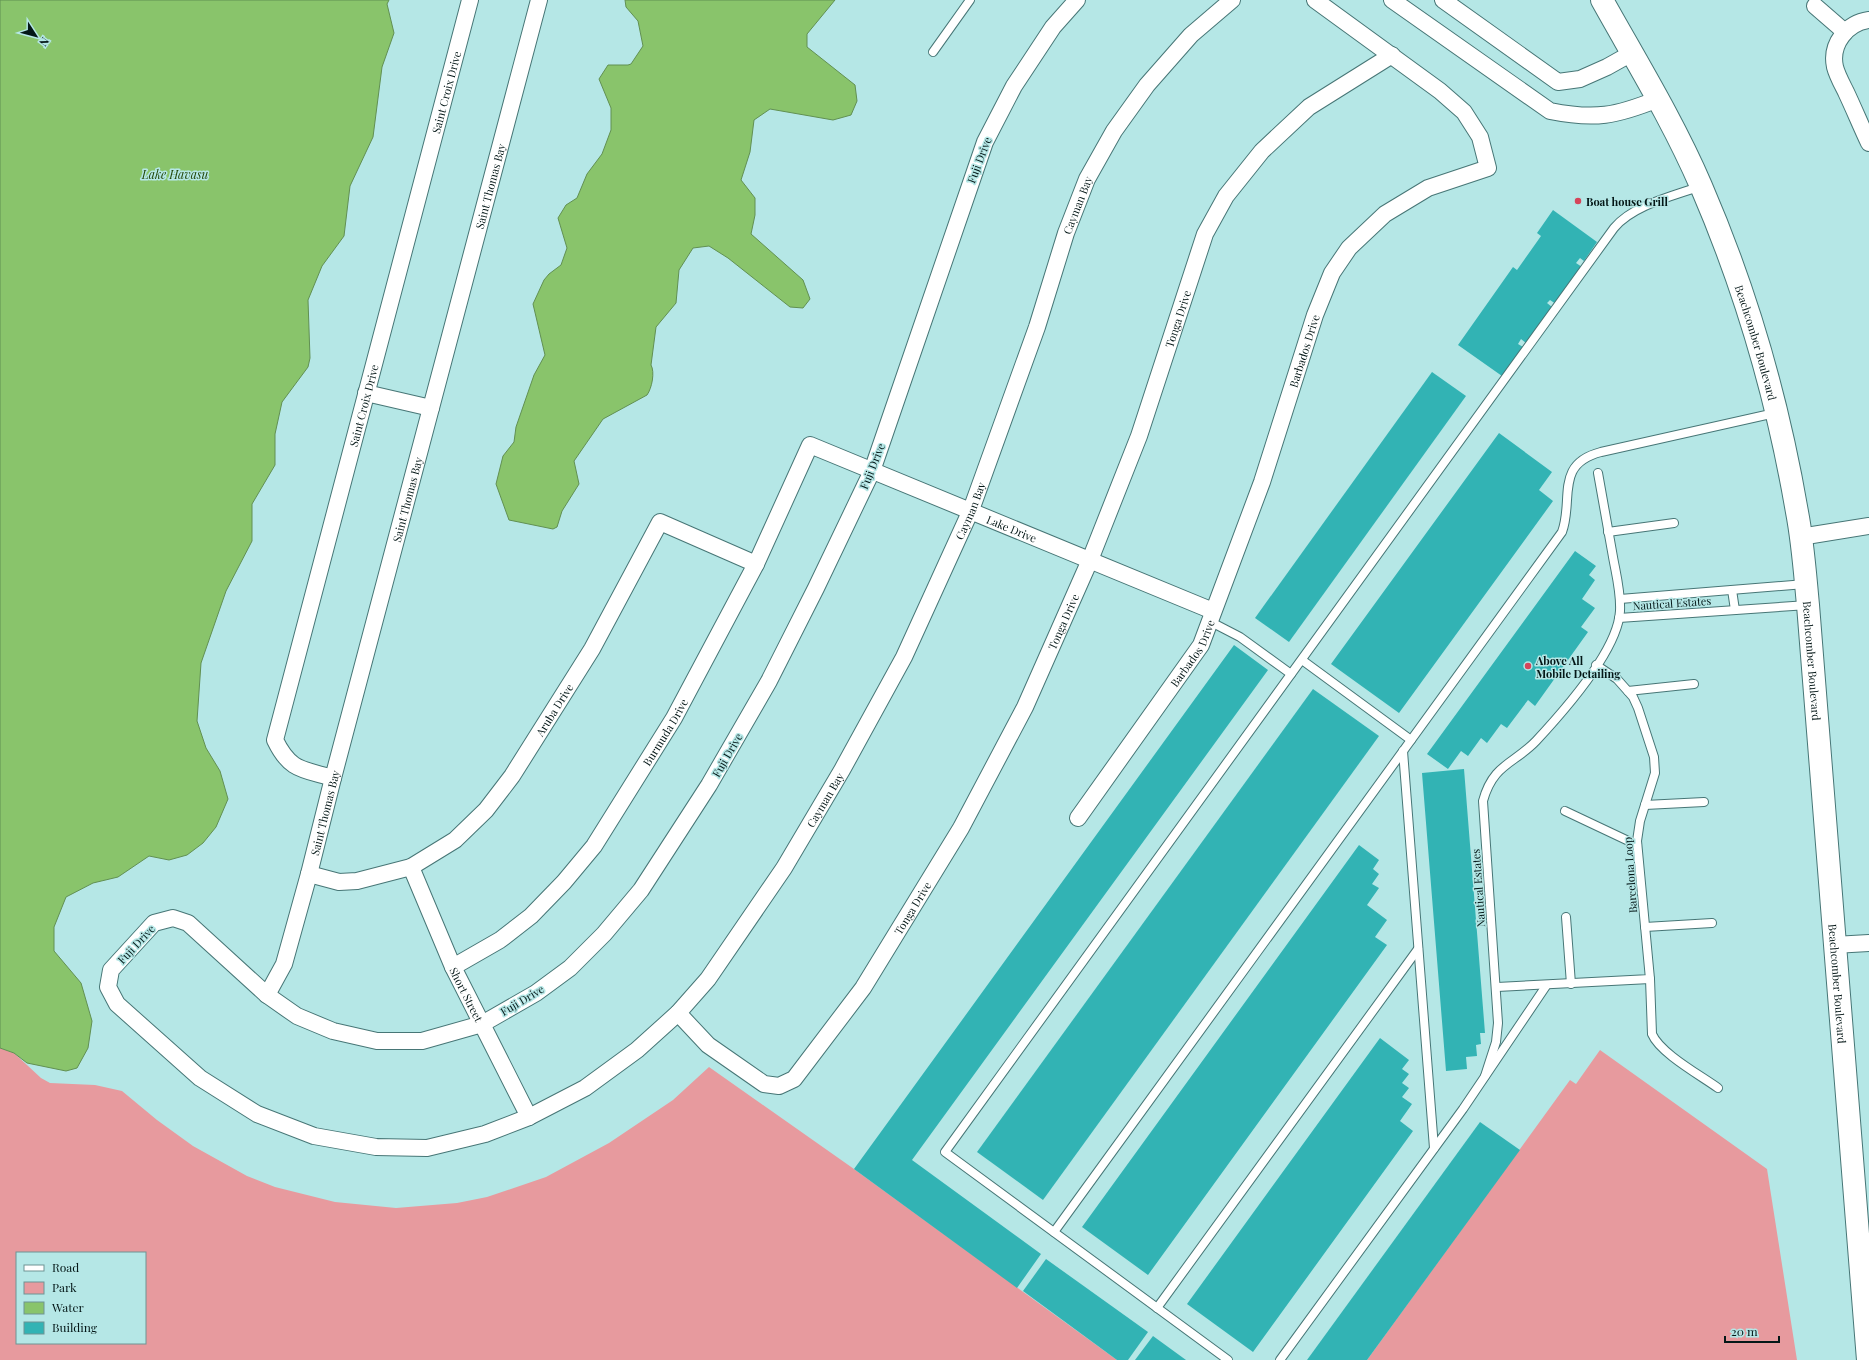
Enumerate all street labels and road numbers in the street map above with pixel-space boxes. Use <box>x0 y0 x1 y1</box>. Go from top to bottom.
street label: Saint Croix Drive <box>428 49 464 135</box>
street label: Fuji Drive <box>963 134 995 185</box>
street label: Saint Thomas Bay <box>471 141 508 230</box>
street label: Cayman Bay <box>1059 173 1095 236</box>
street label: Beachcomber Boulevard <box>1732 283 1781 402</box>
street label: Tonga Drive <box>1161 288 1194 349</box>
street label: Barbados Drive <box>1285 312 1322 389</box>
street label: Saint Croix Drive <box>345 362 381 448</box>
street label: Fuji Drive <box>856 440 888 491</box>
street label: Saint Thomas Bay <box>388 455 425 544</box>
street label: Cayman Bay <box>951 479 988 542</box>
street label: Lake Drive <box>984 511 1040 545</box>
street label: Tonga Drive <box>1044 591 1082 652</box>
street label: Nautical Estates <box>1632 593 1712 613</box>
street label: Beachcomber Boulevard <box>1800 600 1825 722</box>
street label: Barbados Drive <box>1166 617 1218 689</box>
street label: Aruba Drive <box>531 680 576 740</box>
street label: Burmuda Drive <box>639 695 691 768</box>
street label: Fuji Drive <box>708 730 746 780</box>
street label: Saint Thomas Bay <box>306 768 342 857</box>
street label: Cayman Bay <box>802 769 847 830</box>
street label: Barcelona Loop <box>1620 836 1640 914</box>
street label: Nautical Estates <box>1468 848 1488 928</box>
street label: Tonga Drive <box>890 878 934 937</box>
street label: Fuji Drive <box>114 921 158 967</box>
street label: Beachcomber Boulevard <box>1826 923 1850 1045</box>
street label: Short Street <box>447 964 487 1024</box>
street label: Fuji Drive <box>497 981 547 1019</box>

